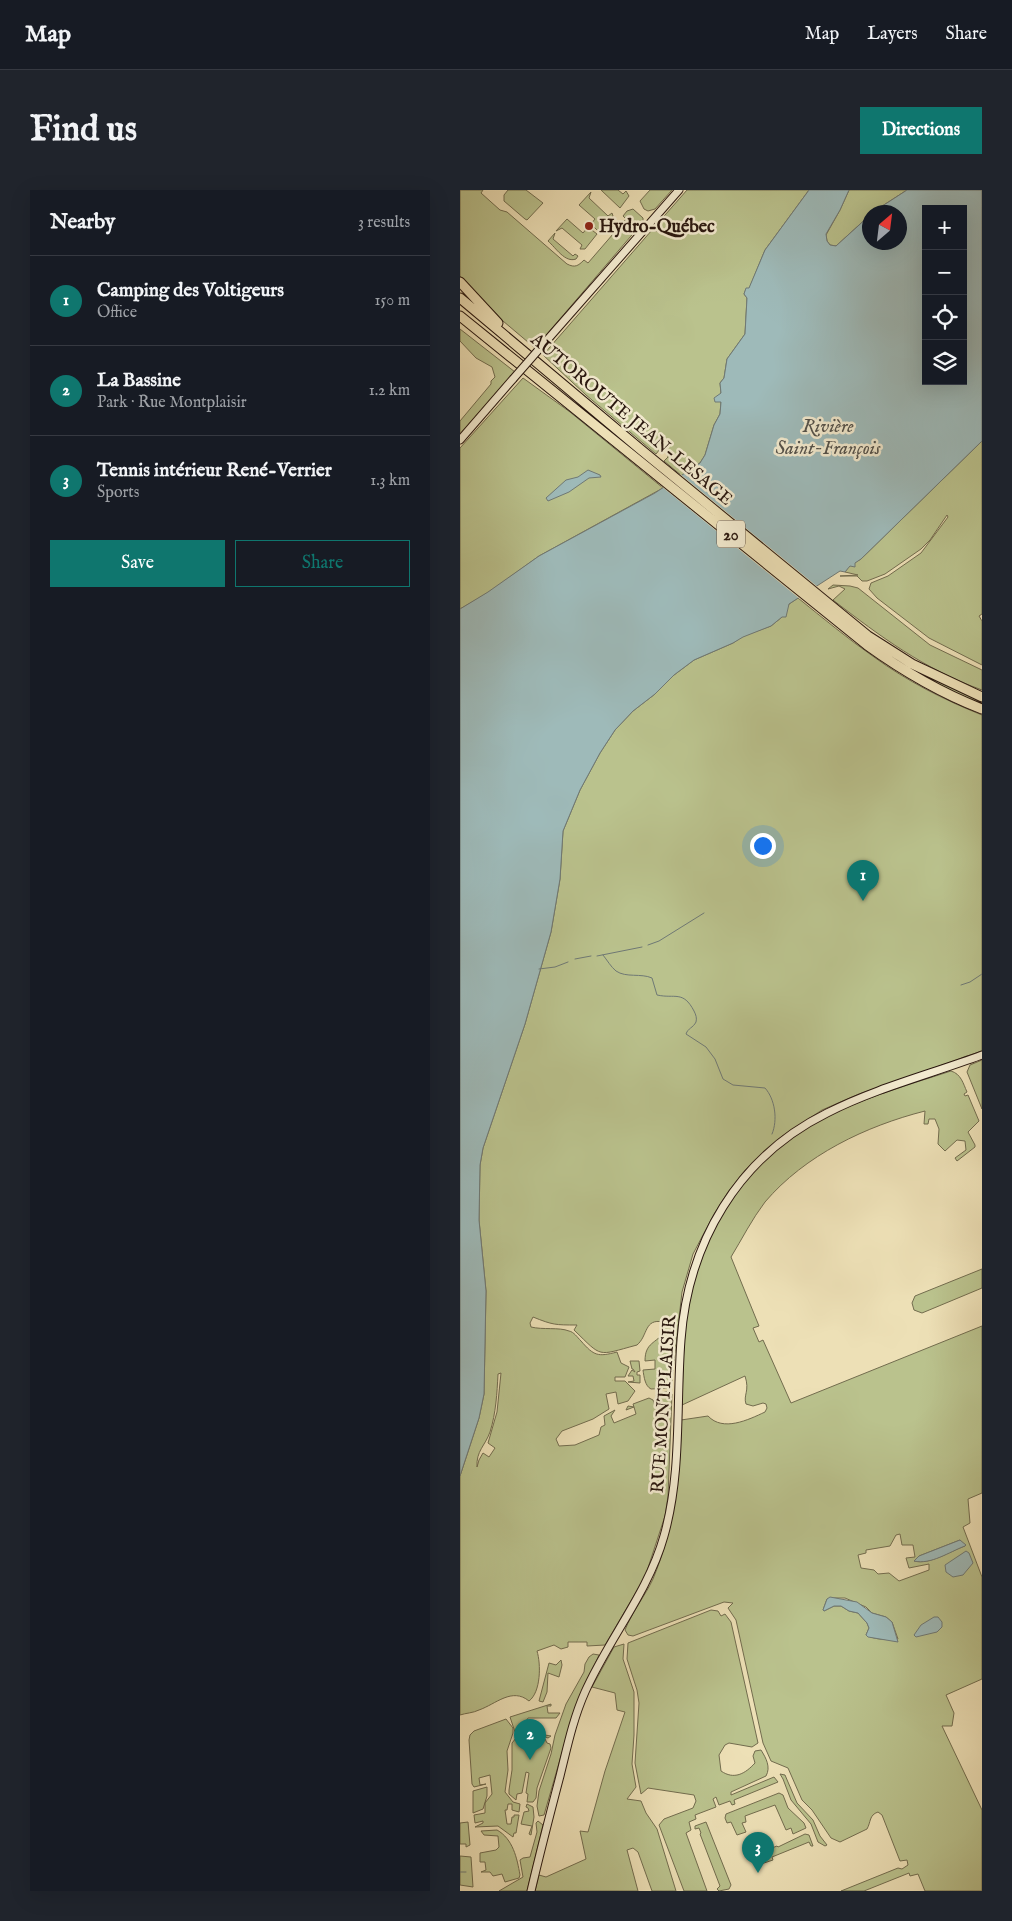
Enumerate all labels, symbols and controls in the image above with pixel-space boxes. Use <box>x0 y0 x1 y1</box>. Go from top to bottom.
text: Map <box>25 19 71 50</box>
text: Map <box>805 23 839 46</box>
text: Layers <box>867 23 918 46</box>
text: Share <box>946 23 987 46</box>
button: Directions <box>860 107 982 154</box>
text: Find us <box>30 108 137 153</box>
north arrow <box>862 205 907 250</box>
map controls <box>922 205 967 385</box>
button: + <box>922 205 967 250</box>
text: Nearby <box>50 209 115 236</box>
text: 3 results <box>358 213 410 233</box>
place label: Hydro-Québec <box>599 216 715 239</box>
marker: Hydro-Québec <box>583 220 595 232</box>
button: − <box>922 250 967 295</box>
text: Camping des Voltigeurs <box>97 279 284 303</box>
text: 1 <box>63 291 69 311</box>
text: 150 m <box>375 291 410 311</box>
button: locate <box>922 295 967 340</box>
text: Office <box>97 303 137 323</box>
street label: AUTOROUTE JEAN-LESAGE <box>525 328 737 511</box>
button: layers <box>922 340 967 385</box>
text: La Bassine <box>97 369 181 393</box>
text: 2 <box>62 381 70 401</box>
text: 1.2 km <box>369 381 410 401</box>
text: Park · Rue Montplaisir <box>97 393 247 413</box>
water label: Rivière Saint-François <box>776 415 881 461</box>
text: Tennis intérieur René-Verrier <box>97 459 332 483</box>
text: 3 <box>63 471 69 491</box>
text: 1.3 km <box>370 471 410 491</box>
text: Sports <box>97 483 139 503</box>
road number: 20 <box>717 520 745 548</box>
button: Save <box>50 540 225 587</box>
button: Share <box>235 540 410 587</box>
your location <box>750 833 776 859</box>
pin: 1 <box>847 860 879 901</box>
street label: RUE MONTPLAISIR <box>647 1313 682 1494</box>
pin: 2 <box>514 1719 546 1760</box>
pin: 3 <box>742 1832 774 1873</box>

